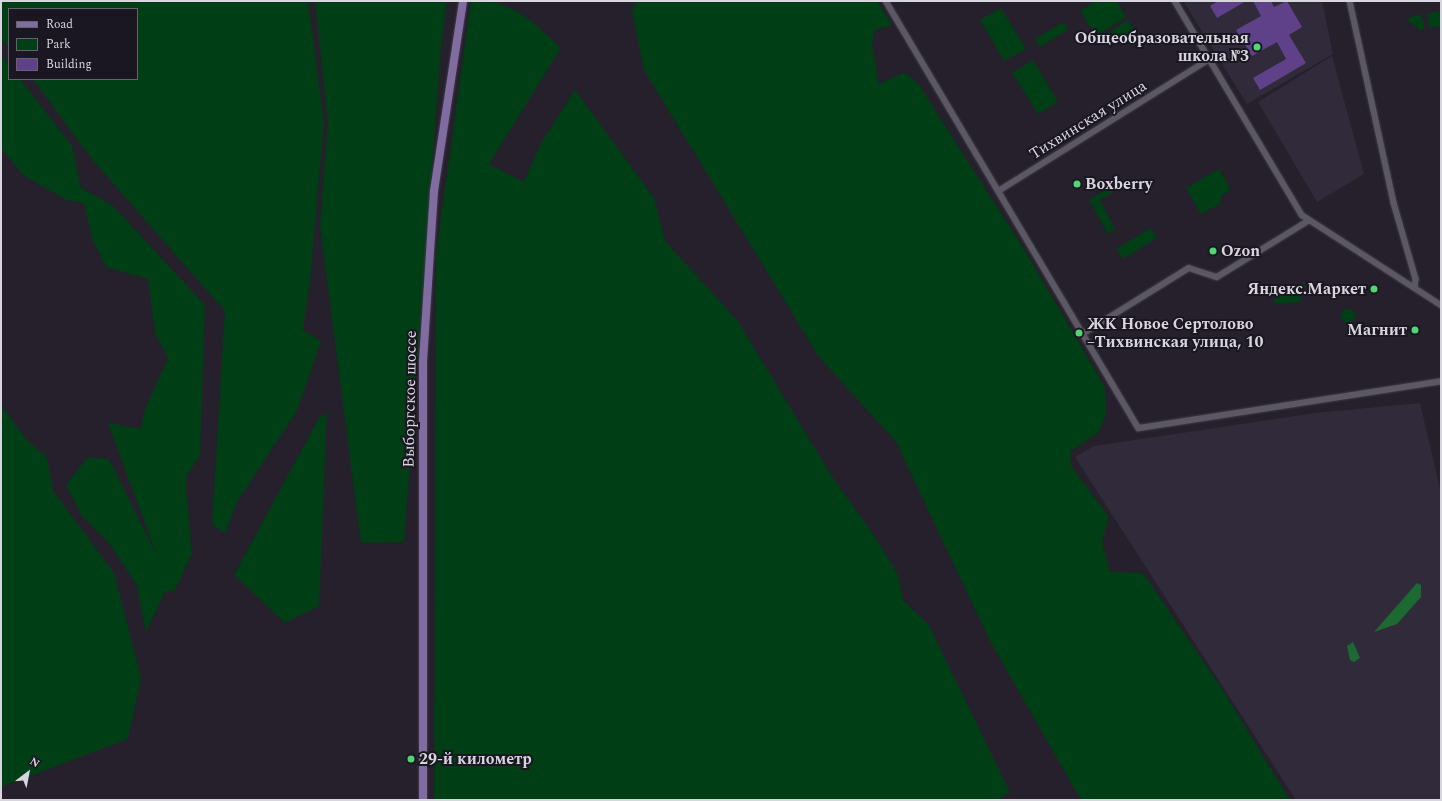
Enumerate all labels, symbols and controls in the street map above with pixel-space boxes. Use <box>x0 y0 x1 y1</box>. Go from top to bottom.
legend <box>8 8 138 80</box>
text: Road <box>46 15 73 34</box>
place label: Общеобразовательная школа №3 <box>1075 28 1249 66</box>
text: Park <box>46 35 71 54</box>
marker: Общеобразовательная школа №3 <box>1252 42 1262 52</box>
text: Building <box>46 55 92 74</box>
street label: Тихвинская улица <box>1026 76 1150 164</box>
place label: Boxberry <box>1085 174 1152 194</box>
marker: Boxberry <box>1072 179 1082 189</box>
place label: Ozon <box>1221 241 1260 261</box>
marker: Ozon <box>1208 246 1218 256</box>
place label: Яндекс.Маркет <box>1247 279 1366 299</box>
marker: Яндекс.Маркет <box>1369 284 1379 294</box>
place label: ЖК Новое Сертолово –Тихвинская улица, 10 <box>1087 314 1263 352</box>
place label: Магнит <box>1347 320 1407 340</box>
marker: Магнит <box>1410 325 1420 335</box>
marker: ЖК Новое Сертолово –Тихвинская улица, 10 <box>1074 328 1084 338</box>
street label: Выборгское шоссе <box>399 330 421 468</box>
place label: 29-й километр <box>419 749 532 769</box>
north arrow <box>8 753 48 793</box>
text: N <box>26 753 43 772</box>
marker: 29-й километр <box>406 754 416 764</box>

